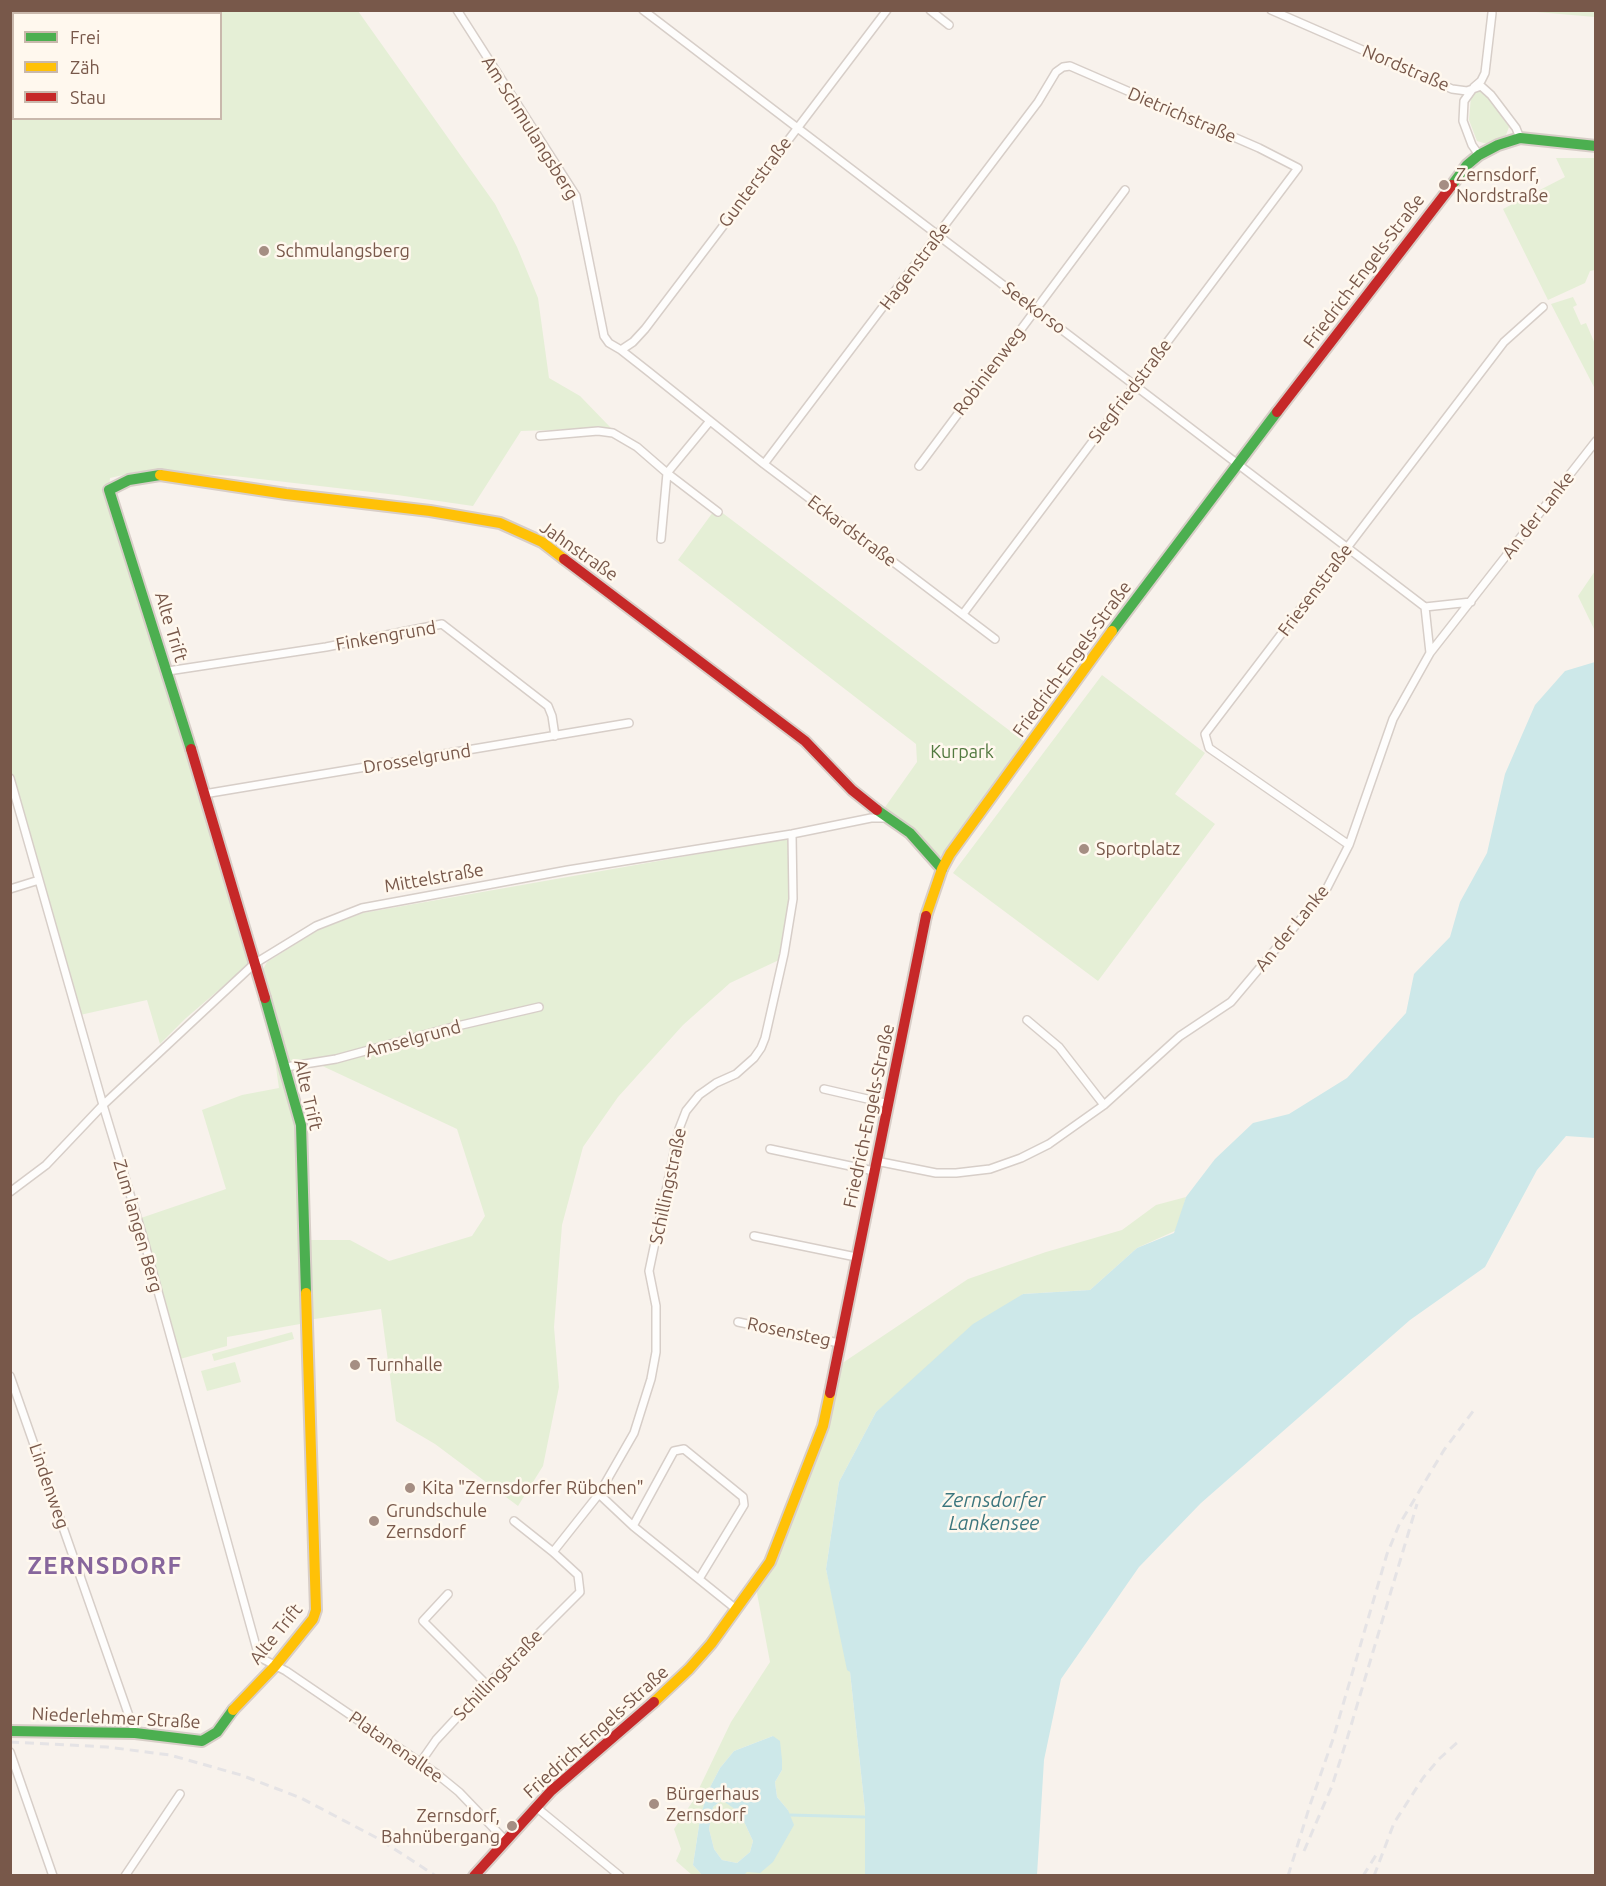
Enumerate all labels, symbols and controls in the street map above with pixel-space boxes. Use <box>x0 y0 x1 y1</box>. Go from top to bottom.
legend <box>12 12 222 120</box>
text: Frei <box>70 27 100 47</box>
street label: Nordstraße <box>1359 40 1453 96</box>
street label: Am Schmulangsberg <box>477 52 583 204</box>
text: Zäh <box>70 57 100 77</box>
street label: Dietrichstraße <box>1125 82 1239 148</box>
text: Stau <box>70 87 106 107</box>
street label: Gunterstraße <box>714 132 796 232</box>
place label: Zernsdorf, Nordstraße <box>1456 164 1548 207</box>
marker: Zernsdorf, Nordstraße <box>1437 178 1451 192</box>
street label: Friedrich-Engels-Straße <box>1299 190 1429 352</box>
street label: Hagenstraße <box>875 218 955 314</box>
place label: Schmulangsberg <box>276 240 410 262</box>
marker: Schmulangsberg <box>257 244 271 258</box>
street label: Seekorso <box>998 277 1070 339</box>
street label: Robinienweg <box>949 322 1029 420</box>
street label: Siegfriedstraße <box>1084 335 1176 447</box>
street label: An der Lanke <box>1497 467 1579 563</box>
street label: Eckardstraße <box>803 491 901 571</box>
street label: Jahnstraße <box>536 516 622 586</box>
street label: Friesenstraße <box>1273 540 1357 640</box>
street label: Friedrich-Engels-Straße <box>1008 577 1136 741</box>
street label: Alte Trift <box>150 589 192 665</box>
street label: Finkengrund <box>334 617 438 655</box>
street label: Drosselgrund <box>362 740 472 778</box>
park label: Kurpark <box>930 741 994 763</box>
place label: Sportplatz <box>1096 838 1180 860</box>
marker: Sportplatz <box>1077 842 1091 856</box>
street label: Mittelstraße <box>383 859 485 897</box>
street label: An der Lanke <box>1251 880 1333 976</box>
street label: Amselgrund <box>363 1016 463 1062</box>
street label: Friedrich-Engels-Straße <box>839 1022 899 1210</box>
street label: Alte Trift <box>289 1057 327 1133</box>
street label: Schillingstraße <box>645 1126 691 1246</box>
street label: Zum langen Berg <box>109 1157 167 1295</box>
street label: Rosensteg <box>745 1313 833 1351</box>
place label: Turnhalle <box>367 1354 443 1376</box>
marker: Turnhalle <box>348 1358 362 1372</box>
street label: Lindenweg <box>24 1441 74 1531</box>
place label: Kita "Zernsdorfer Rübchen" <box>422 1477 644 1499</box>
marker: Kita "Zernsdorfer Rübchen" <box>403 1481 417 1495</box>
water label: Zernsdorfer Lankensee <box>943 1488 1045 1535</box>
place label: Grundschule Zernsdorf <box>386 1500 487 1543</box>
marker: Grundschule Zernsdorf <box>367 1514 381 1528</box>
district label: ZERNSDORF <box>27 1552 183 1580</box>
street label: Alte Trift <box>245 1599 307 1669</box>
street label: Schillingstraße <box>449 1625 547 1725</box>
street label: Friedrich-Engels-Straße <box>519 1661 673 1803</box>
street label: Niederlehmer Straße <box>31 1703 201 1733</box>
street label: Platanenallee <box>345 1707 447 1787</box>
place label: Bürgerhaus Zernsdorf <box>666 1783 759 1826</box>
marker: Bürgerhaus Zernsdorf <box>647 1797 661 1811</box>
place label: Zernsdorf, Bahnübergang <box>381 1805 500 1848</box>
marker: Zernsdorf, Bahnübergang <box>505 1819 519 1833</box>

